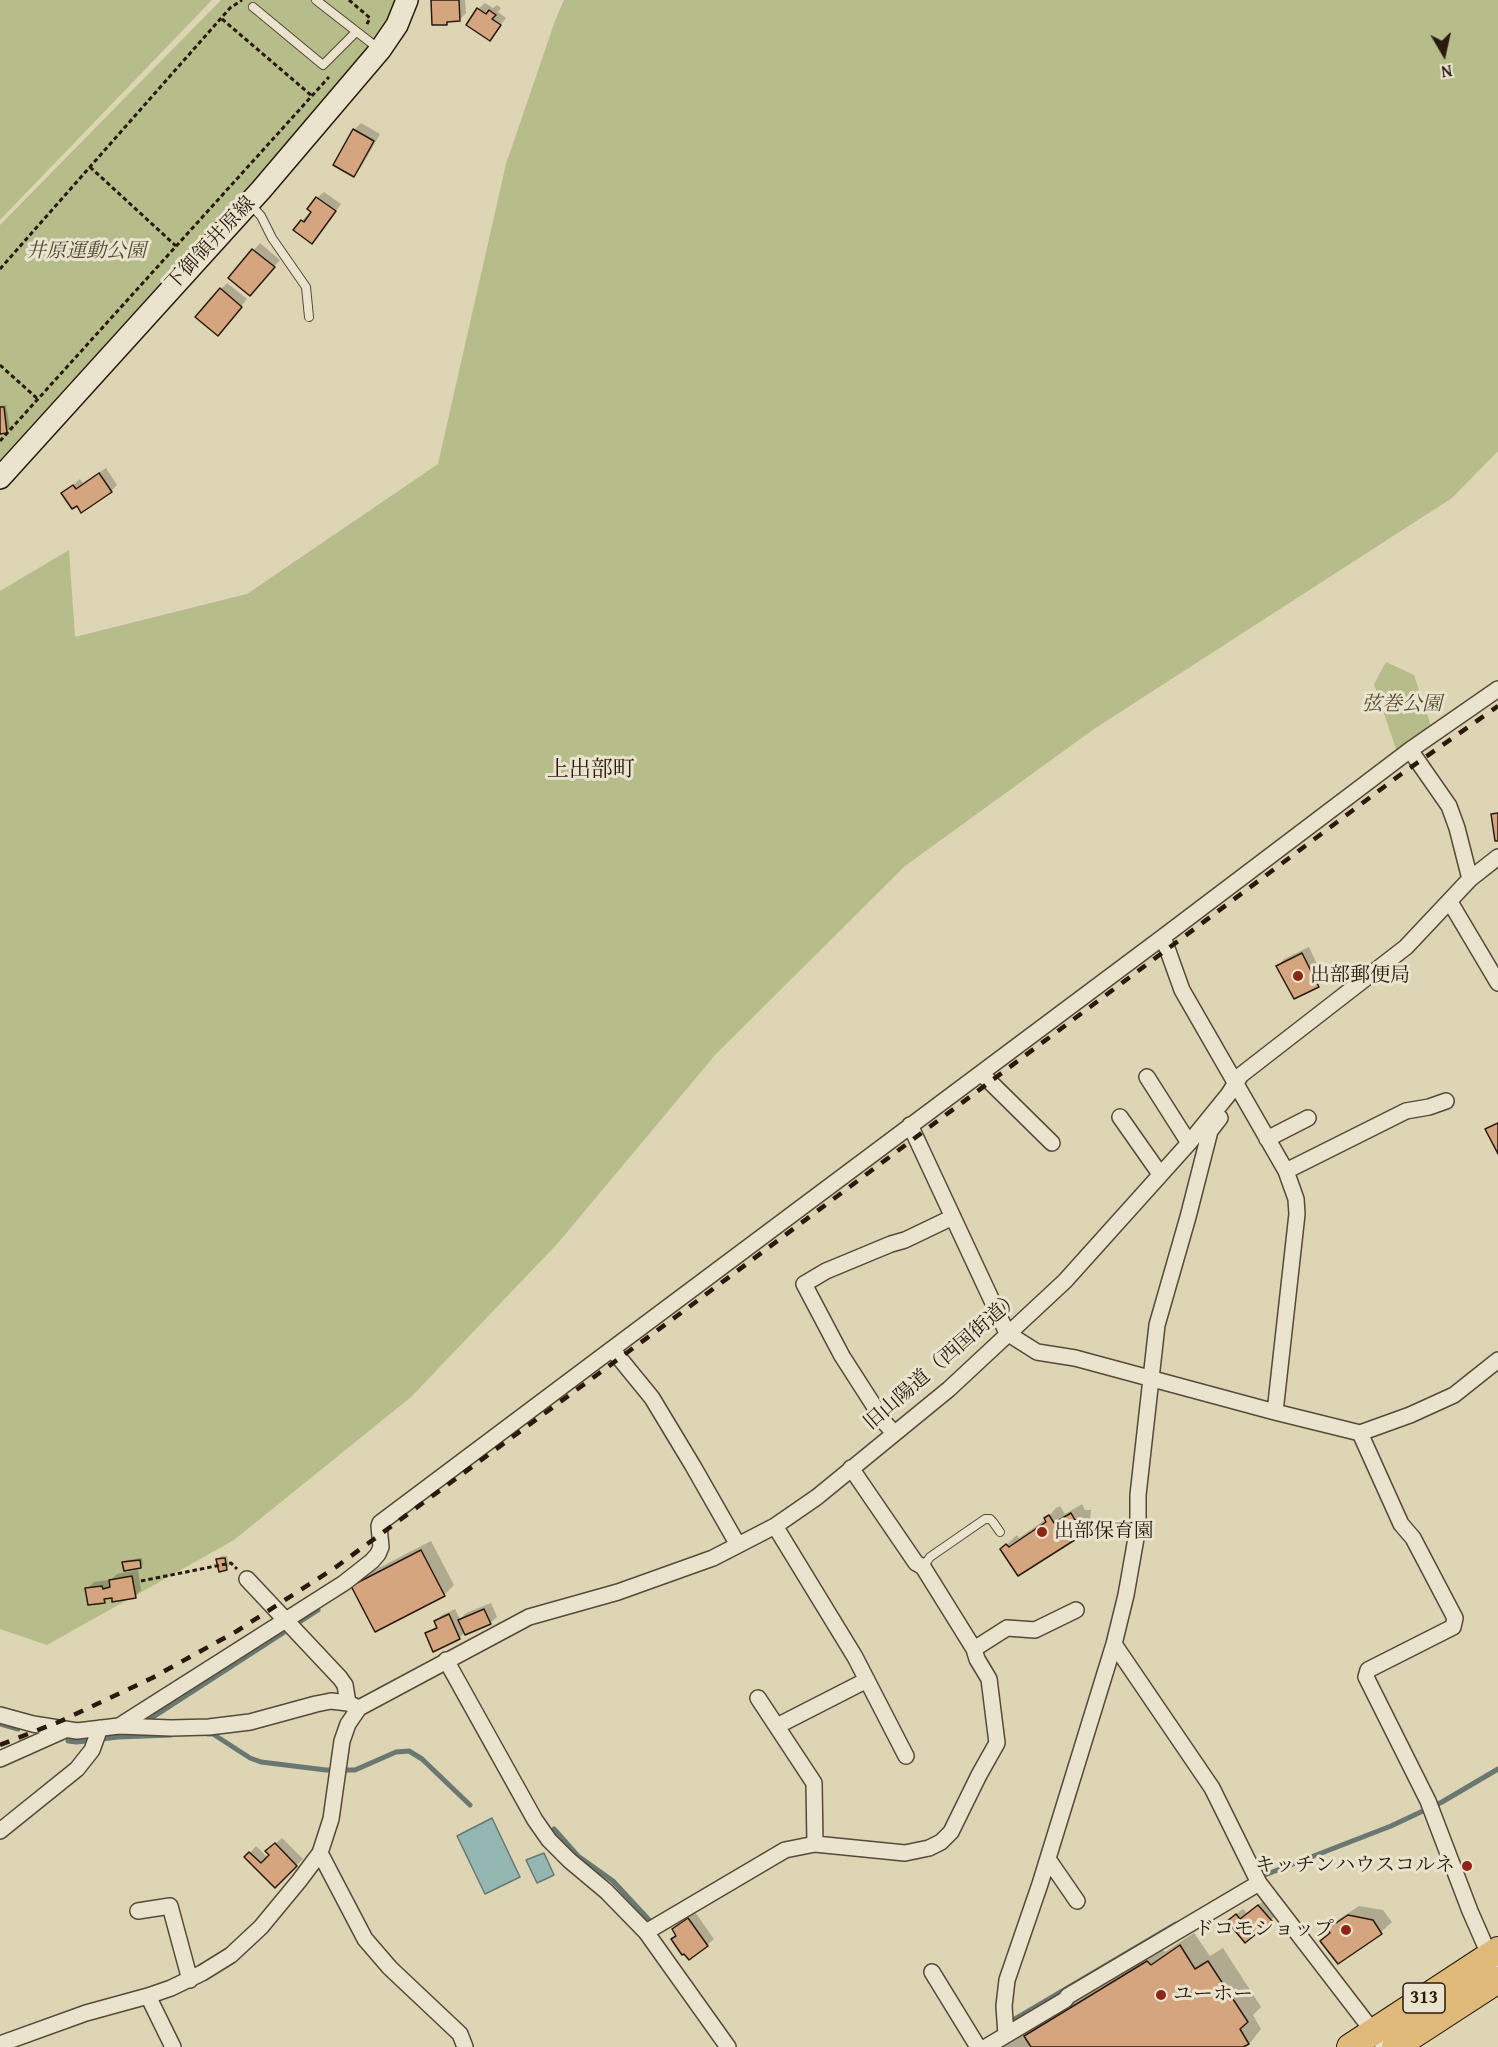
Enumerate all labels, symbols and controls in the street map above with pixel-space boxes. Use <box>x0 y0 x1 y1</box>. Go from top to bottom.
north arrow <box>1414 24 1474 84</box>
text: N <box>1440 59 1454 84</box>
street label: 下御領井原線 <box>161 192 261 296</box>
park label: 井原運動公園 <box>26 240 146 264</box>
park label: 弦巻公園 <box>1362 693 1442 717</box>
district label: 上出部町 <box>547 757 635 783</box>
place label: 出部郵便局 <box>1310 964 1410 988</box>
marker: 出部郵便局 <box>1291 969 1305 983</box>
street label: 旧山陽道（西国街道） <box>860 1286 1026 1436</box>
place label: 出部保育園 <box>1054 1520 1154 1544</box>
marker: 出部保育園 <box>1035 1525 1049 1539</box>
place label: キッチンハウスコルネ <box>1255 1854 1455 1878</box>
marker: キッチンハウスコルネ <box>1460 1859 1474 1873</box>
place label: ドコモショップ <box>1194 1918 1334 1942</box>
marker: ドコモショップ <box>1339 1923 1353 1937</box>
place label: ユーホー <box>1173 1983 1253 2007</box>
road number: 313 <box>1403 1983 1445 2013</box>
marker: ユーホー <box>1154 1988 1168 2002</box>

